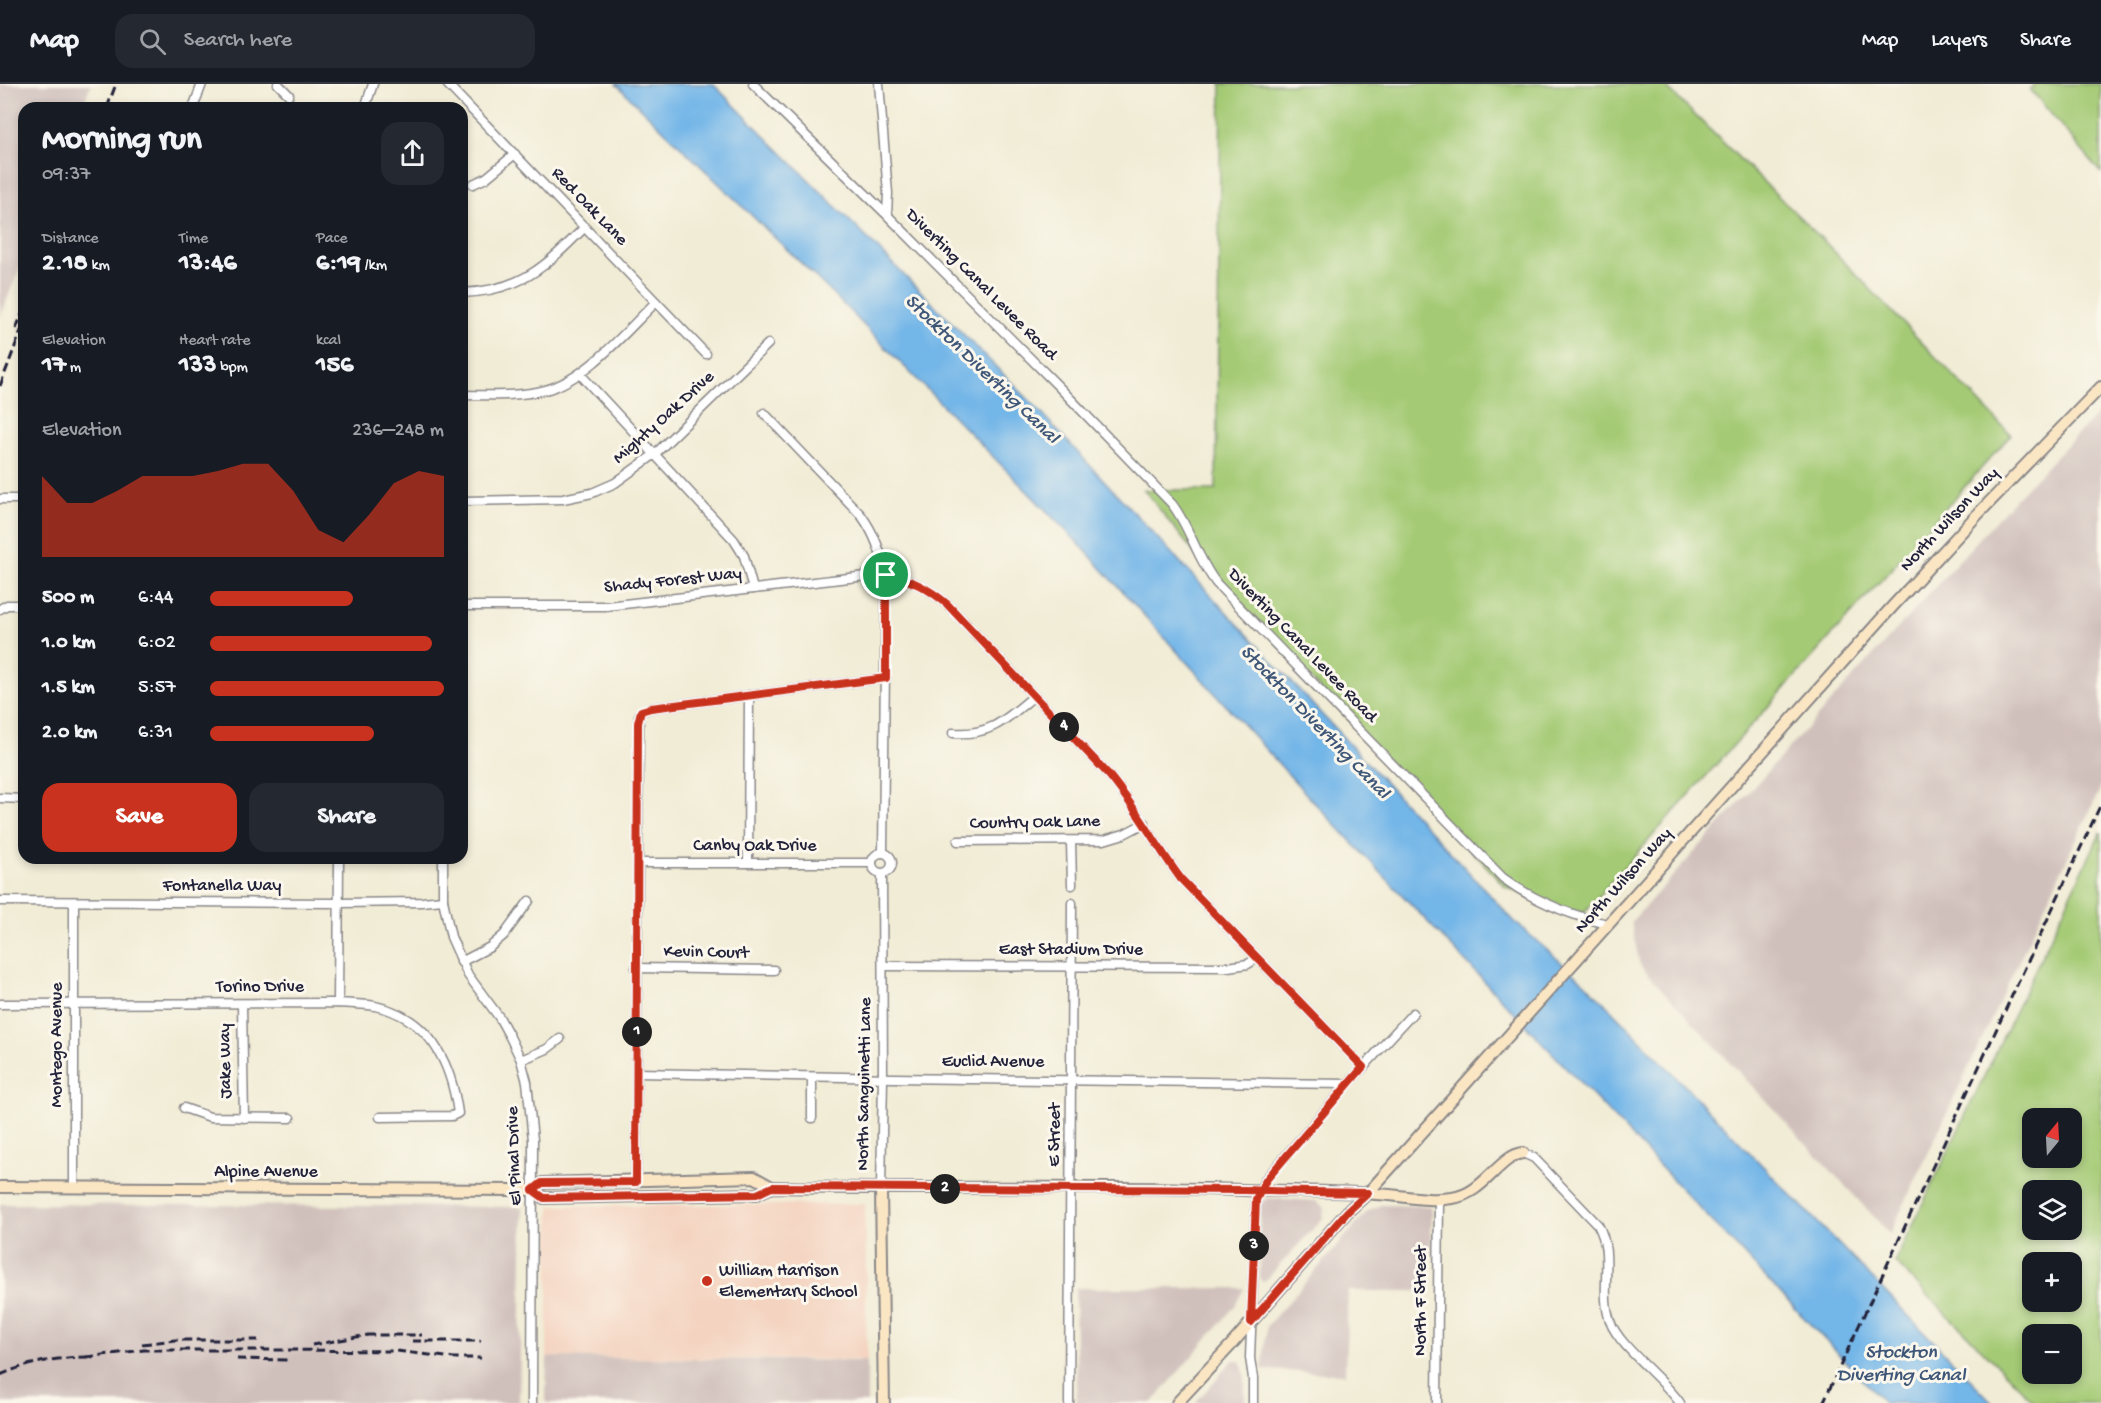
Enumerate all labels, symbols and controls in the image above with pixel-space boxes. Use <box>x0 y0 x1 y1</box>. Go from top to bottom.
search box <box>115 14 535 68</box>
text: Map <box>30 25 79 58</box>
icon: search <box>136 25 169 58</box>
text: Search here <box>184 28 292 54</box>
text: Map <box>1862 29 1898 54</box>
text: Layers <box>1931 29 1987 54</box>
text: Share <box>2020 29 2071 54</box>
text: Morning run <box>42 122 202 160</box>
button: share <box>381 122 444 185</box>
street label: Red Oak Lane <box>546 163 632 251</box>
text: 09:37 <box>42 164 90 187</box>
street label: Diverting Canal Levee Road <box>900 204 1062 366</box>
text: Distance <box>42 230 99 249</box>
text: Time <box>179 230 208 249</box>
text: Pace <box>316 230 347 249</box>
text: 2.18 <box>42 249 88 280</box>
text: 13:46 <box>179 249 237 280</box>
text: 6:19 <box>316 249 361 280</box>
text: km <box>88 257 110 276</box>
text: /km <box>361 257 387 276</box>
water label: Stockton Diverting Canal <box>899 291 1064 451</box>
text: Elevation <box>42 332 106 351</box>
text: Heart rate <box>179 332 251 351</box>
text: kcal <box>316 332 341 351</box>
text: 17 <box>42 351 66 382</box>
text: 133 <box>179 351 217 382</box>
text: 156 <box>316 351 353 382</box>
text: m <box>66 359 81 378</box>
text: bpm <box>217 359 248 378</box>
street label: Mighty Oak Drive <box>609 367 720 469</box>
text: Elevation <box>42 420 122 443</box>
text: 236–248 m <box>352 420 444 443</box>
street label: North Wilson Way <box>1896 463 2004 576</box>
pin <box>860 549 911 600</box>
icon: arrive <box>869 558 902 591</box>
street label: Shady Forest Way <box>603 563 743 599</box>
street label: Diverting Canal Levee Road <box>1222 564 1382 728</box>
text: 500 m <box>42 587 94 610</box>
text: 6:44 <box>138 587 173 610</box>
text: 1.0 km <box>42 632 96 655</box>
text: 6:02 <box>138 632 176 655</box>
water label: Stockton Diverting Canal <box>1235 641 1395 806</box>
text: 1.5 km <box>42 677 95 700</box>
text: 5:57 <box>138 677 176 700</box>
pin: 4 <box>1049 712 1079 742</box>
text: 4 <box>1060 717 1068 736</box>
text: 2.0 km <box>42 722 97 745</box>
text: 6:31 <box>138 722 173 745</box>
button: Save <box>42 783 237 852</box>
button: Share <box>249 783 444 852</box>
street label: Country Oak Lane <box>970 811 1101 835</box>
street label: North Wilson Way <box>1571 824 1677 938</box>
street label: Canby Oak Drive <box>693 836 817 857</box>
street label: Fontanella Way <box>162 876 281 897</box>
street label: East Stadium Drive <box>999 940 1144 961</box>
street label: Kevin Court <box>663 942 750 964</box>
street label: Torino Drive <box>215 977 305 998</box>
street label: Montego Avenue <box>47 982 68 1108</box>
street label: North Sanguinetti Lane <box>853 996 877 1171</box>
pin: 1 <box>622 1017 652 1047</box>
text: 1 <box>634 1022 640 1041</box>
street label: Jake Way <box>215 1023 237 1099</box>
street label: Euclid Avenue <box>942 1052 1045 1073</box>
street label: E Street <box>1045 1102 1066 1167</box>
street label: El Pinal Drive <box>503 1105 527 1206</box>
north arrow <box>2022 1108 2082 1168</box>
map controls <box>2022 1108 2082 1384</box>
street label: Alpine Avenue <box>214 1162 318 1183</box>
pin: 2 <box>930 1174 960 1204</box>
text: 2 <box>941 1179 949 1198</box>
button: layers <box>2022 1180 2082 1240</box>
pin: 3 <box>1239 1231 1269 1261</box>
text: 3 <box>1250 1236 1258 1255</box>
street label: North F Street <box>1411 1244 1432 1356</box>
button: + <box>2022 1252 2082 1312</box>
place label: William Harrison Elementary School <box>719 1261 858 1303</box>
marker: William Harrison Elementary School <box>700 1274 714 1288</box>
button: − <box>2022 1324 2082 1384</box>
water label: Stockton Diverting Canal <box>1837 1342 1967 1388</box>

